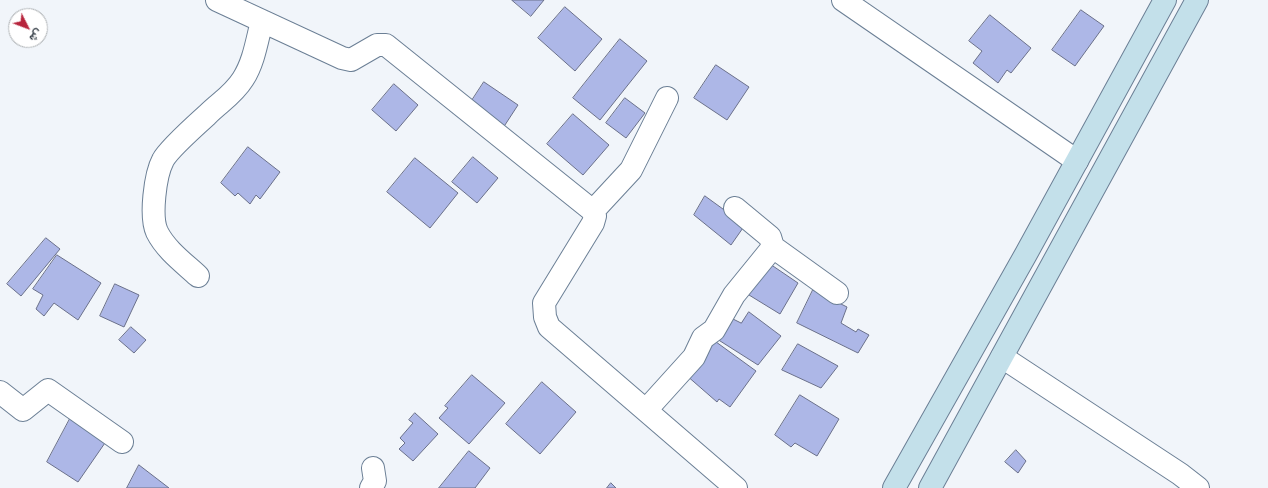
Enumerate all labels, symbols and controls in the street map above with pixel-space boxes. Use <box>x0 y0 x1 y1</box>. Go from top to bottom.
north arrow <box>8 8 48 48</box>
text: ش <box>27 26 46 45</box>

